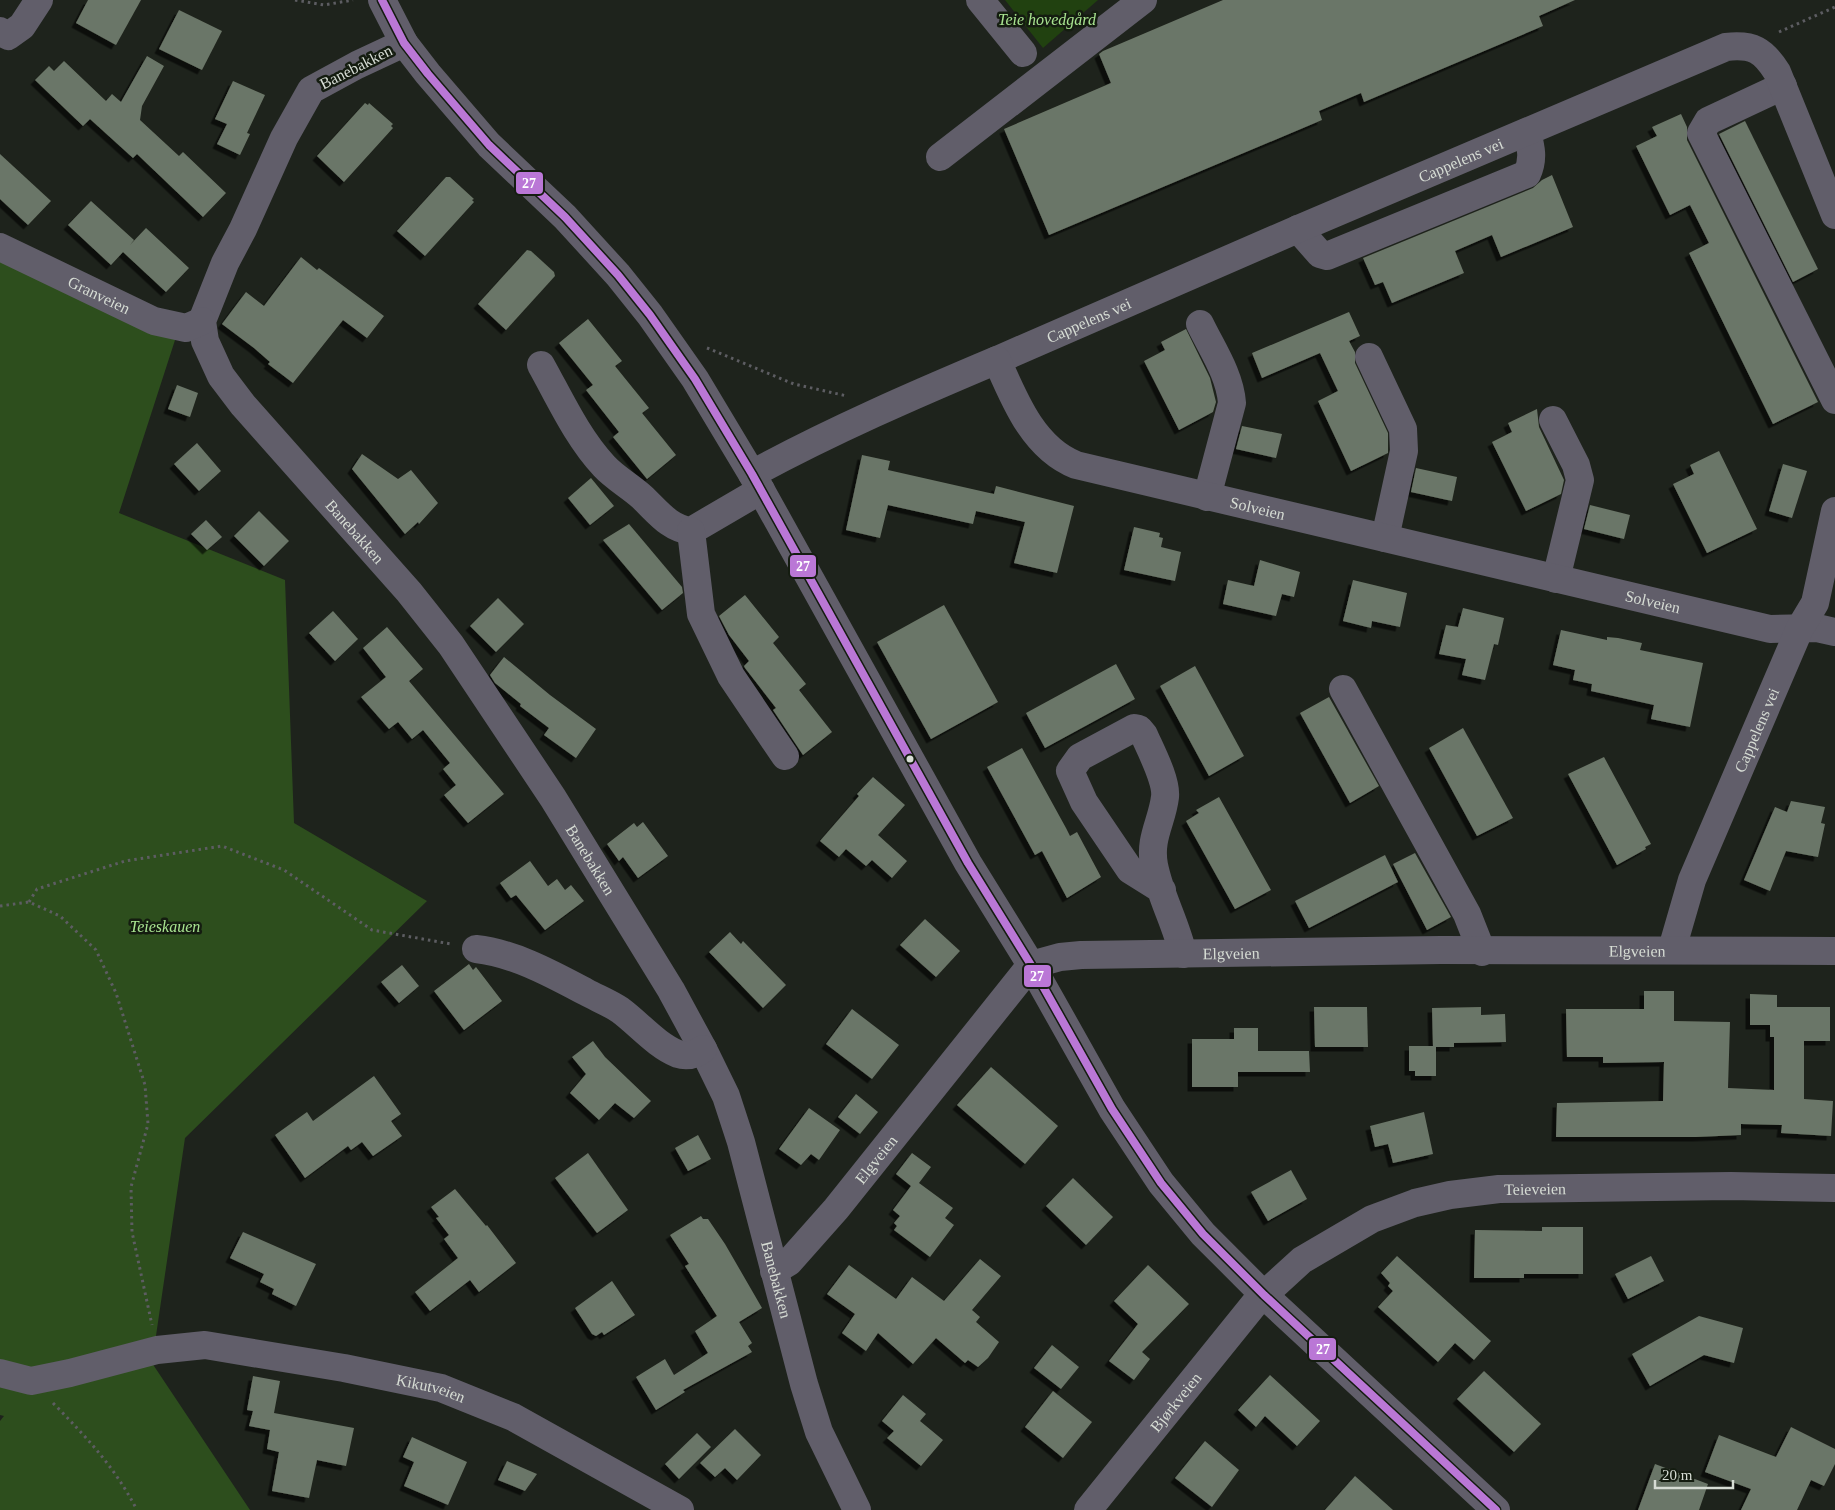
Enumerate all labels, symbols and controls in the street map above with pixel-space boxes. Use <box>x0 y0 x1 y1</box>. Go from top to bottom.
park label: Teie hovedgård <box>998 11 1097 29</box>
street label: Banebakken <box>317 41 395 93</box>
street label: Cappelens vei <box>1416 134 1506 185</box>
line badge: 27 <box>515 171 544 195</box>
text: 27 <box>522 176 536 191</box>
street label: Granveien <box>65 273 133 317</box>
street label: Cappelens vei <box>1044 294 1134 346</box>
street label: Solveien <box>1228 493 1287 523</box>
street label: Banebakken <box>323 496 388 567</box>
line badge: 27 <box>789 554 817 578</box>
text: 27 <box>796 559 810 574</box>
street label: Solveien <box>1624 587 1682 616</box>
street label: Cappelens vei <box>1731 685 1782 775</box>
unlabelled marker <box>905 754 915 764</box>
street label: Banebakken <box>563 821 619 898</box>
park label: Teieskauen <box>130 918 200 935</box>
street label: Elgveien <box>1609 942 1666 960</box>
street label: Elgveien <box>1203 944 1260 963</box>
line badge: 27 <box>1023 964 1052 988</box>
text: 27 <box>1030 969 1044 984</box>
street label: Elgveien <box>851 1132 900 1187</box>
street label: Teieveien <box>1504 1180 1566 1197</box>
street label: Banebakken <box>759 1239 795 1320</box>
line badge: 27 <box>1308 1337 1337 1361</box>
text: 27 <box>1316 1342 1330 1357</box>
street label: Bjørkveien <box>1146 1369 1204 1435</box>
street label: Kikutveien <box>395 1370 468 1405</box>
scale bar <box>1655 1458 1732 1490</box>
text: 20 m <box>1662 1467 1693 1483</box>

